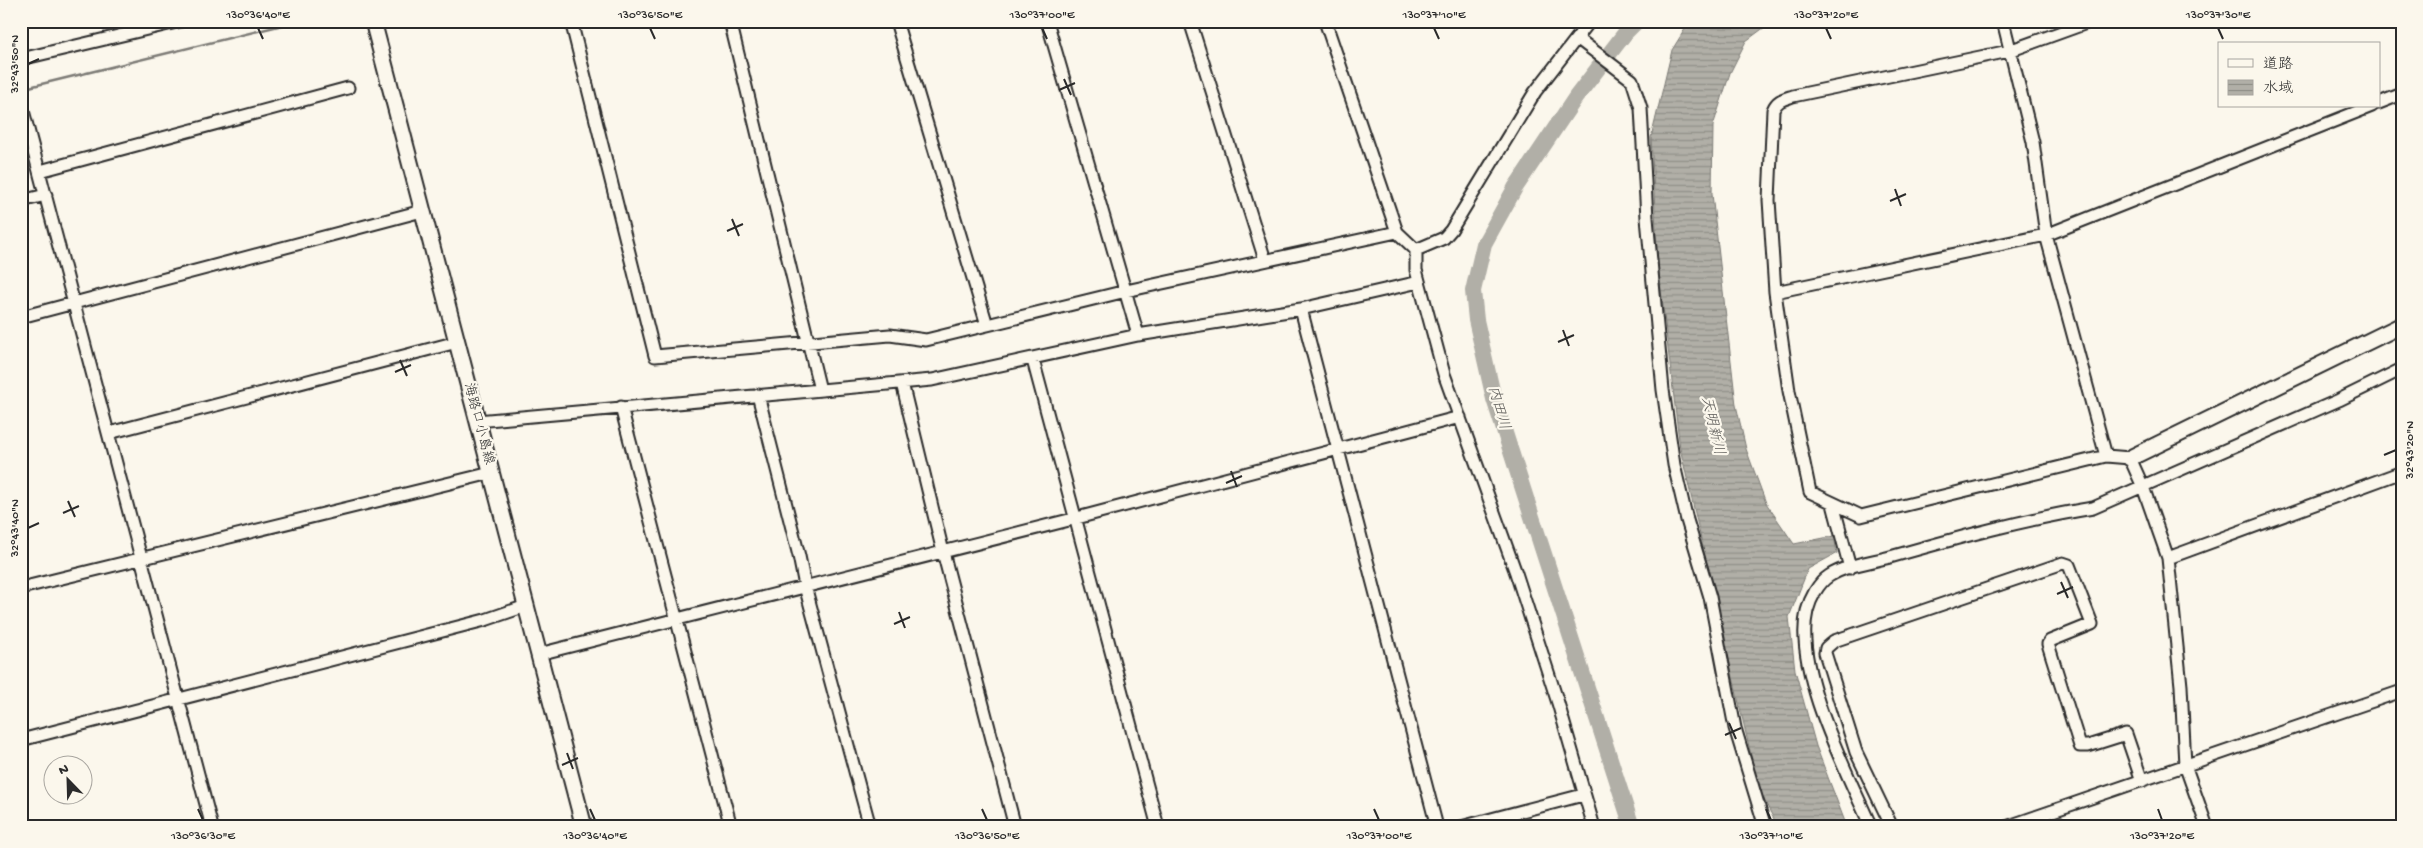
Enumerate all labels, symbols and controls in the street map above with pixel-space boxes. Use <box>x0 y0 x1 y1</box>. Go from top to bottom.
text: 130°36'40"E <box>225 9 290 23</box>
text: 130°36'50"E <box>617 9 683 23</box>
text: 130°37'00"E <box>1009 9 1075 23</box>
text: 130°37'10"E <box>1402 9 1466 23</box>
text: 130°37'20"E <box>1793 9 1859 23</box>
text: 130°37'30"E <box>2185 9 2251 23</box>
text: 32°43'50"N <box>9 35 23 94</box>
legend <box>2218 42 2380 108</box>
text: 道路 <box>2263 56 2293 74</box>
text: 水域 <box>2263 79 2293 98</box>
street label: 海路口小島線 <box>459 381 497 467</box>
water label: 内田川 <box>1483 384 1513 432</box>
water label: 天明新川 <box>1696 395 1728 457</box>
text: 32°43'20"N <box>2404 421 2418 480</box>
text: 32°43'40"N <box>9 499 23 558</box>
north arrow <box>42 756 92 806</box>
text: N <box>56 761 71 780</box>
text: 130°36'30"E <box>170 830 236 844</box>
text: 130°36'40"E <box>562 830 627 844</box>
text: 130°36'50"E <box>954 830 1020 844</box>
text: 130°37'00"E <box>1346 830 1412 844</box>
text: 130°37'10"E <box>1739 830 1803 844</box>
text: 130°37'20"E <box>2129 830 2195 844</box>

